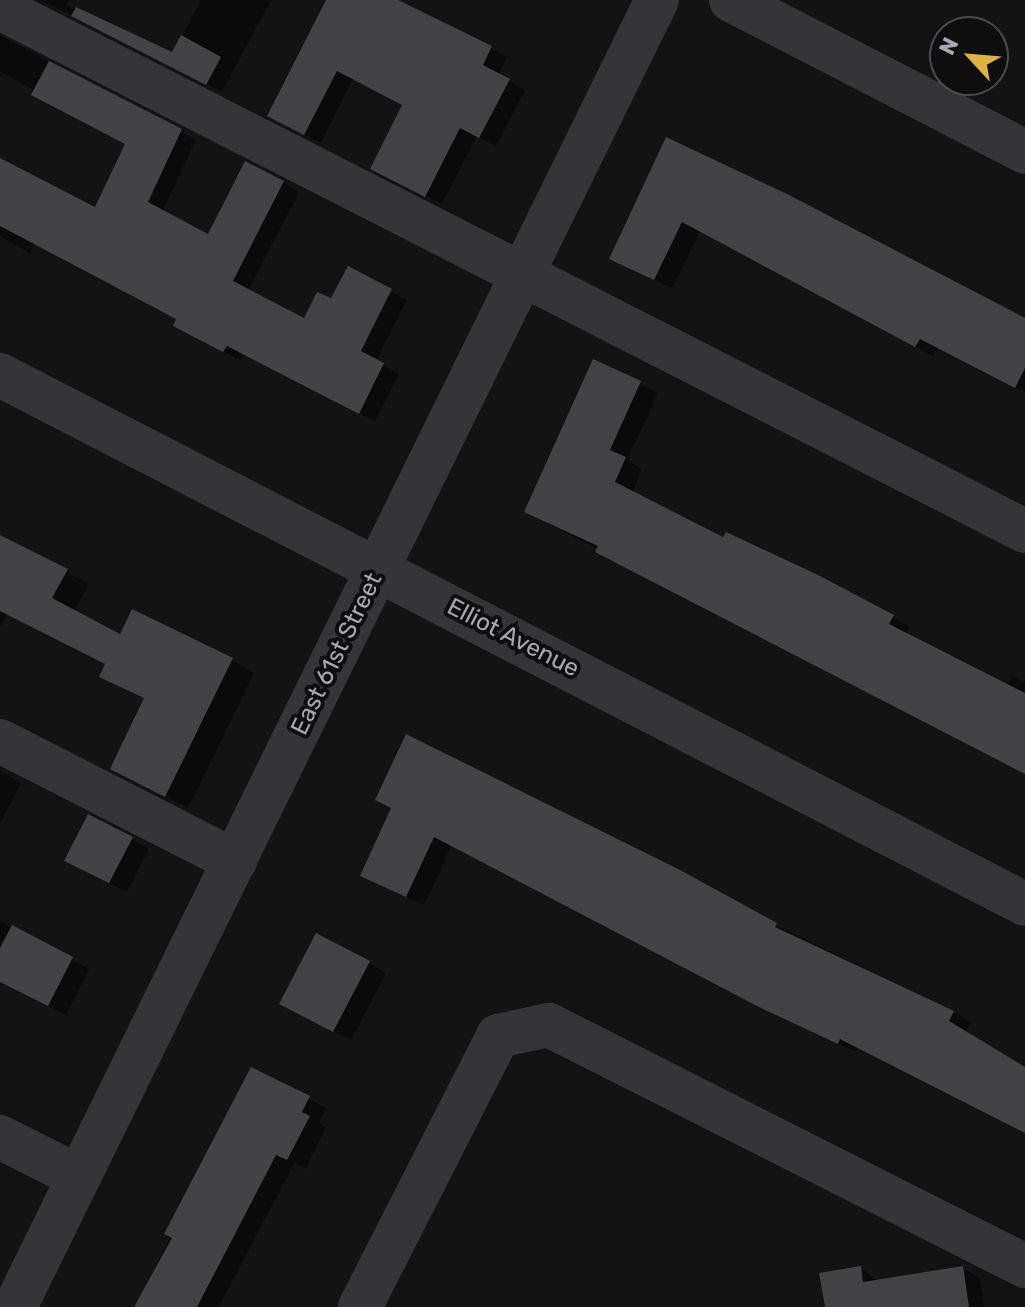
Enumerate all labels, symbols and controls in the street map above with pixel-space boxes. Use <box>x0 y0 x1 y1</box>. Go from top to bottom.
north arrow <box>929 16 1009 96</box>
text: N <box>933 33 964 59</box>
street label: East 61st Street <box>285 568 389 740</box>
street label: Elliot Avenue <box>442 592 584 684</box>

